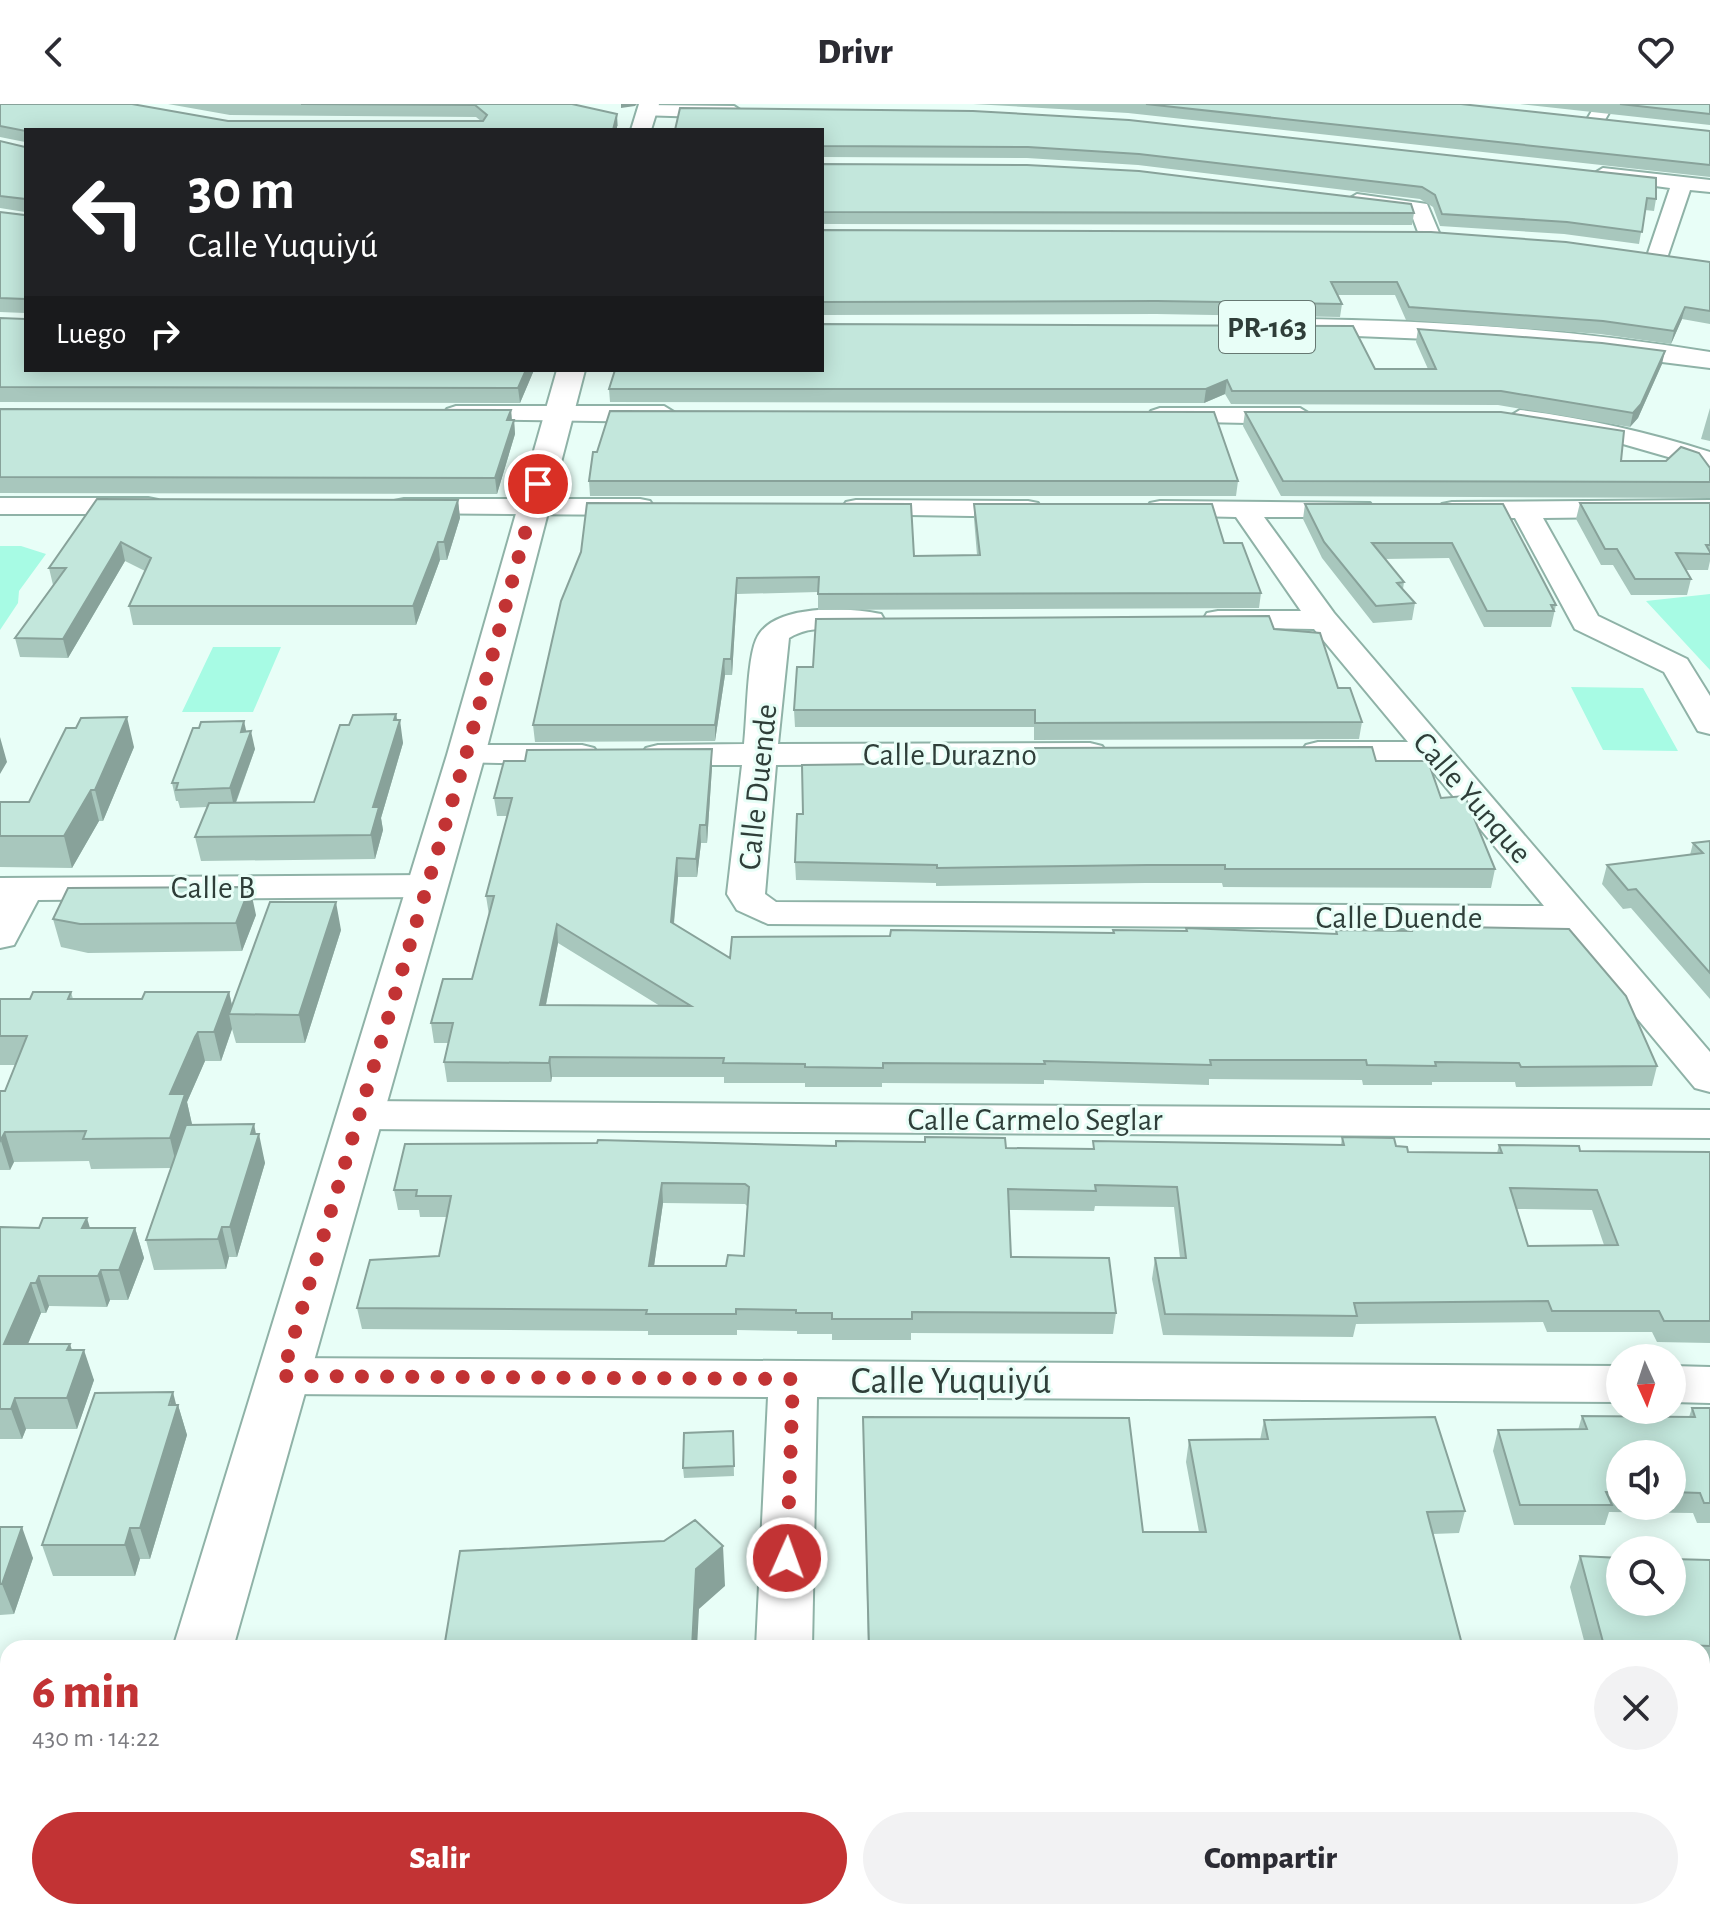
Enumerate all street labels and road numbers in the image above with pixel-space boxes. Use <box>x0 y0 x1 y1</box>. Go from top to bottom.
road number: PR-163 <box>1219 301 1315 353</box>
street label: Calle Duende <box>733 702 783 872</box>
street label: Calle Yunque <box>1407 726 1537 869</box>
street label: Calle Durazno <box>863 739 1037 771</box>
street label: Calle B <box>171 872 255 904</box>
street label: Calle Duende <box>1316 902 1482 934</box>
street label: Calle Carmelo Seglar <box>907 1104 1163 1136</box>
street label: Calle Yuquiyú <box>851 1363 1051 1401</box>

